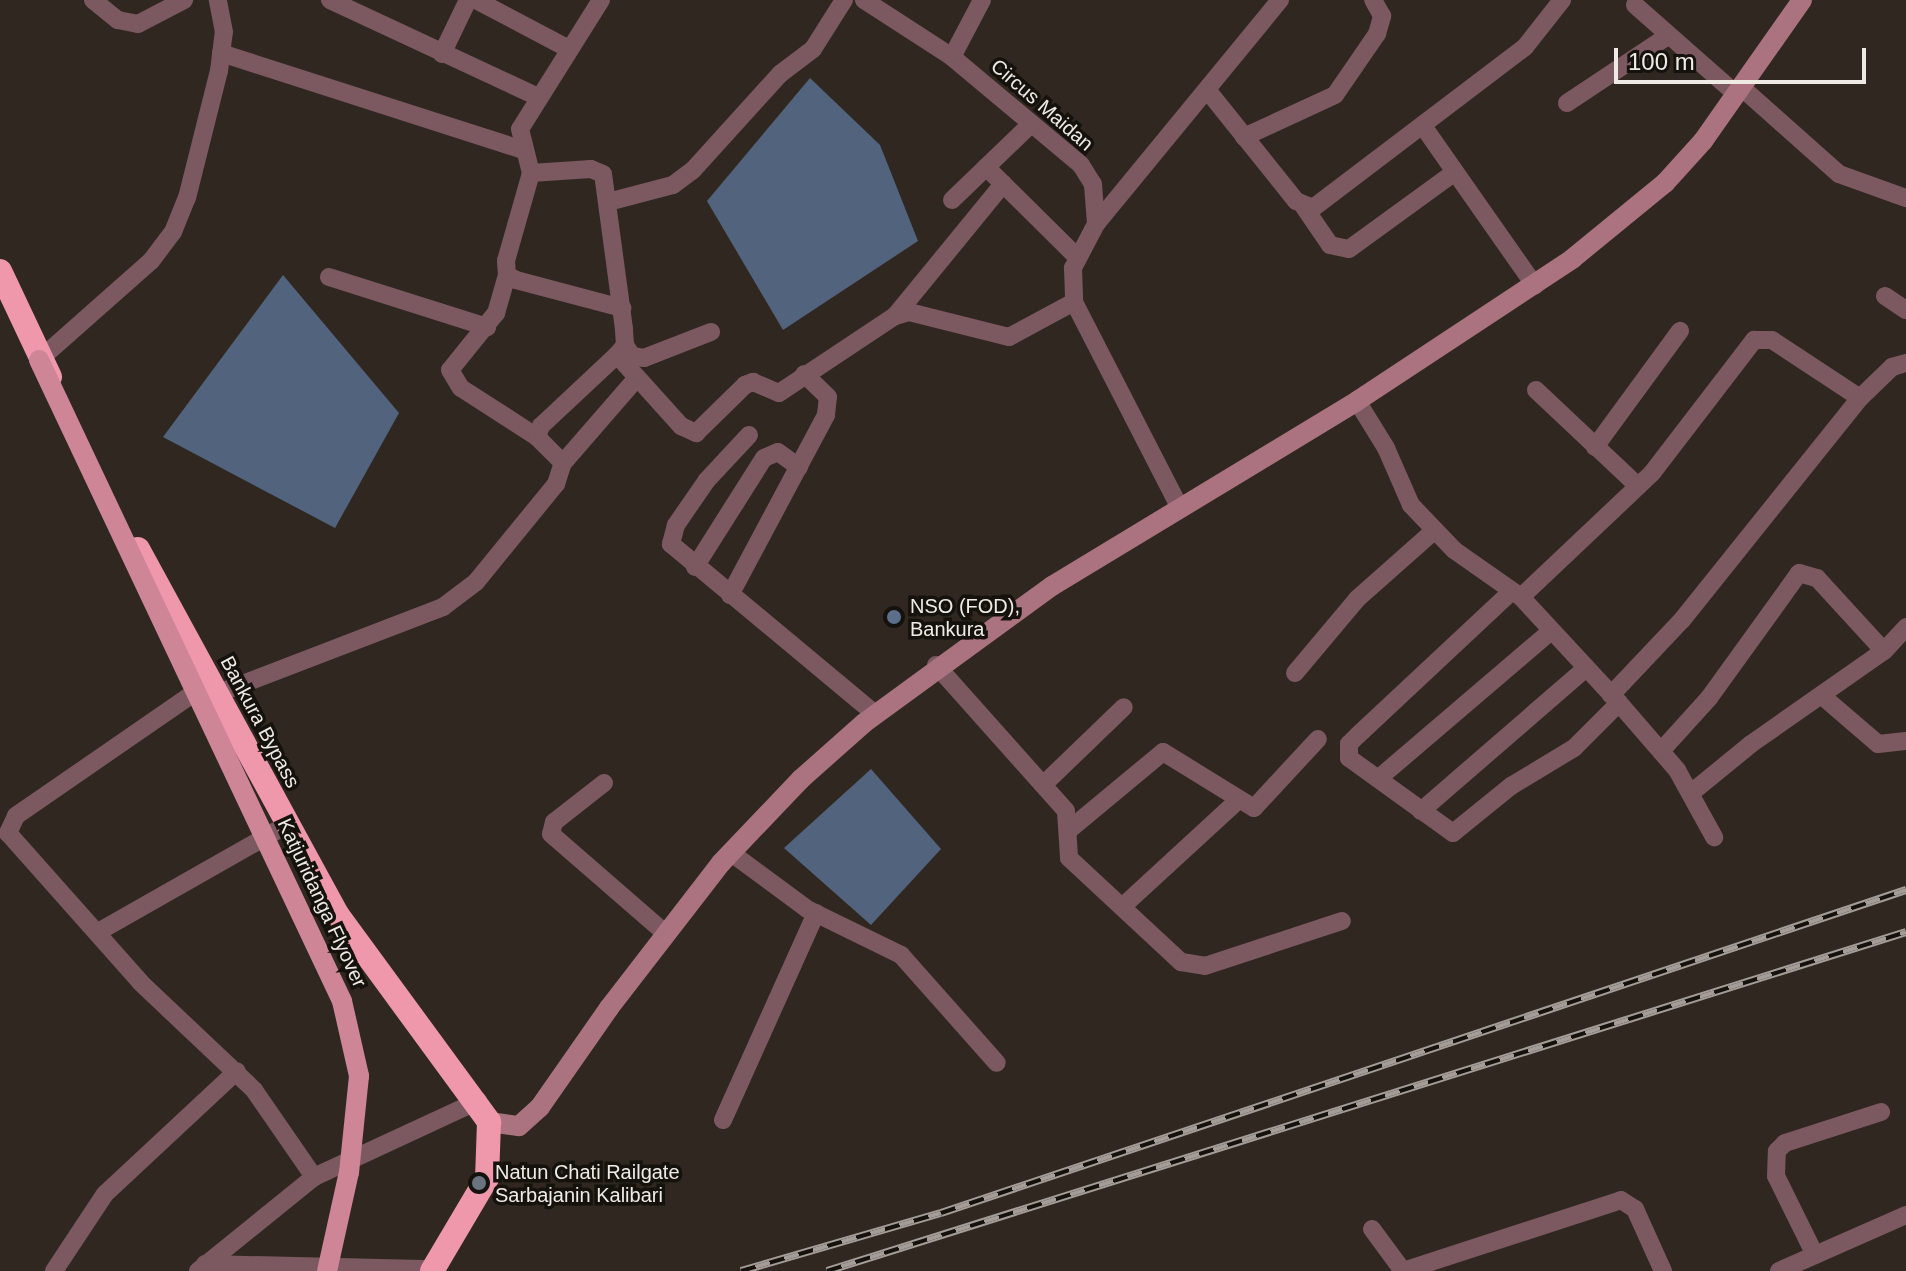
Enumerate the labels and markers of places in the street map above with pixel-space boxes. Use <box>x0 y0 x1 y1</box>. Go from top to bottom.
place label: NSO (FOD), Bankura <box>910 594 1020 641</box>
marker: NSO (FOD), Bankura <box>885 608 903 626</box>
place label: Natun Chati Railgate Sarbajanin Kalibari <box>495 1160 680 1207</box>
marker: Natun Chati Railgate Sarbajanin Kalibari <box>470 1174 488 1192</box>

